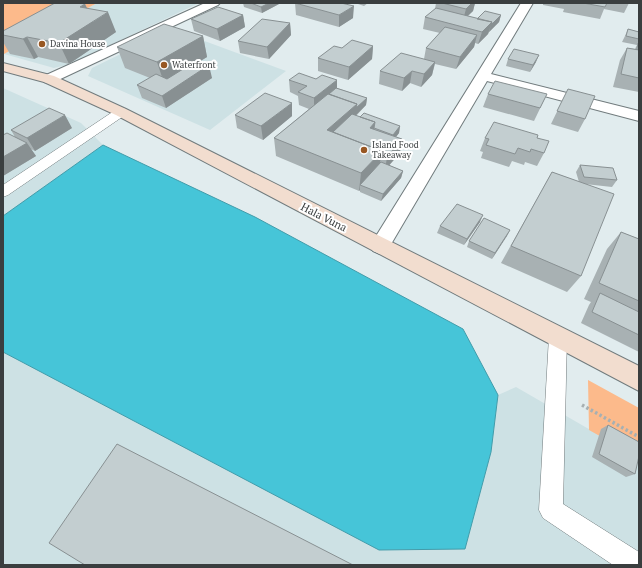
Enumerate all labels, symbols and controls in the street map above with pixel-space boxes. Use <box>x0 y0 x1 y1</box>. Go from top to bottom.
place label: Davina House <box>50 38 106 50</box>
marker: Davina House <box>37 39 47 49</box>
place label: Waterfront <box>172 59 217 71</box>
marker: Waterfront <box>159 60 169 70</box>
place label: Island Food Takeaway <box>372 139 419 161</box>
marker: Island Food Takeaway <box>359 145 369 155</box>
street label: Hala Vuna <box>299 199 350 235</box>

